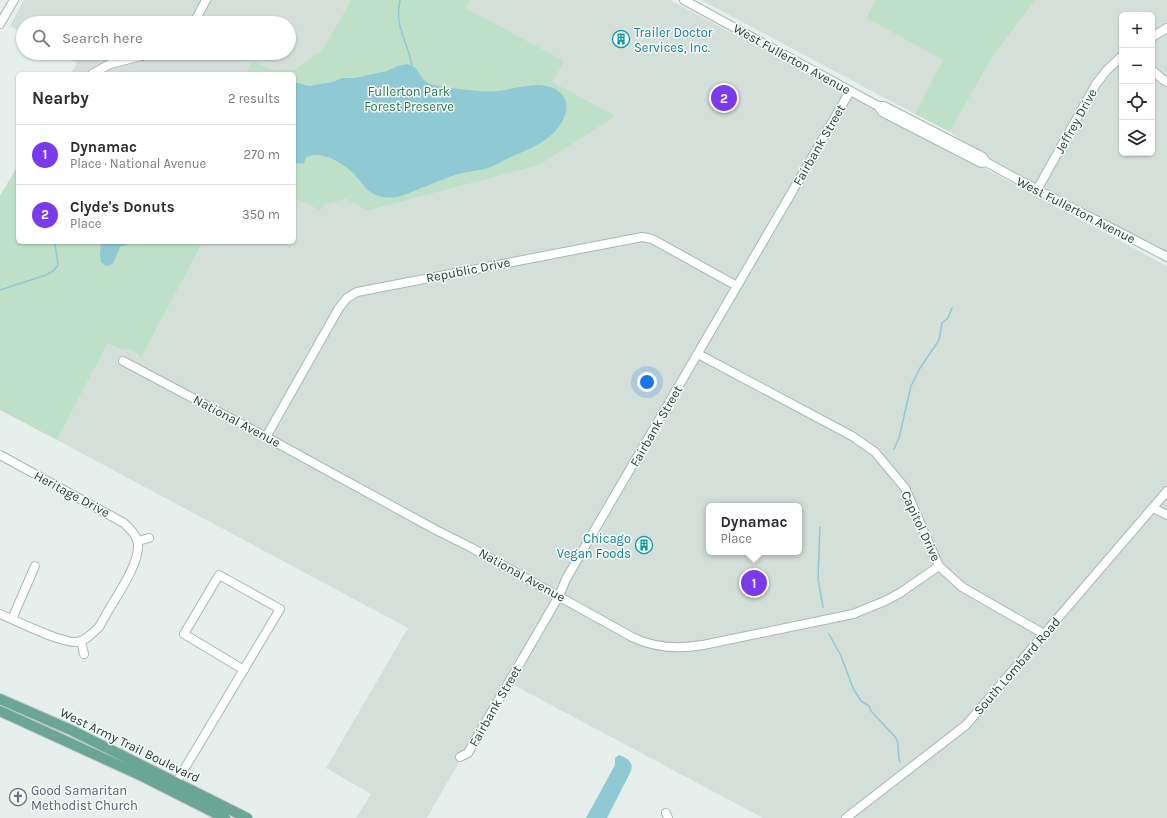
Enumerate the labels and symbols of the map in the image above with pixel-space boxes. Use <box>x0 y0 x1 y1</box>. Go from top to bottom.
street label: West Fullerton Avenue <box>731 21 853 98</box>
place label: Trailer Doctor Services, Inc. <box>634 25 713 55</box>
building icon: Trailer Doctor Services, Inc. <box>611 29 631 49</box>
pin: 2 <box>711 83 737 113</box>
park label: Fullerton Park Forest Preserve <box>364 84 454 114</box>
street label: Jeffrey Drive <box>1052 86 1100 156</box>
street label: Fairbank Street <box>790 102 848 188</box>
street label: West Fullerton Avenue <box>1014 173 1138 247</box>
street label: Republic Drive <box>425 254 512 286</box>
your location <box>637 372 657 392</box>
street label: Fairbank Street <box>627 383 685 469</box>
street label: National Avenue <box>191 392 283 450</box>
street label: Heritage Drive <box>32 468 113 520</box>
street label: Capitol Drive <box>898 489 944 564</box>
place label: Chicago Vegan Foods <box>557 531 631 561</box>
building icon: Chicago Vegan Foods <box>634 535 654 555</box>
street label: National Avenue <box>476 545 568 605</box>
pin: 1 <box>741 568 767 598</box>
street label: South Lombard Road <box>971 614 1063 718</box>
street label: Fairbank Street <box>466 663 524 749</box>
street label: West Army Trail Boulevard <box>58 705 202 785</box>
place label: Good Samaritan Methodist Church <box>31 783 138 813</box>
church icon: Good Samaritan Methodist Church <box>8 787 28 807</box>

